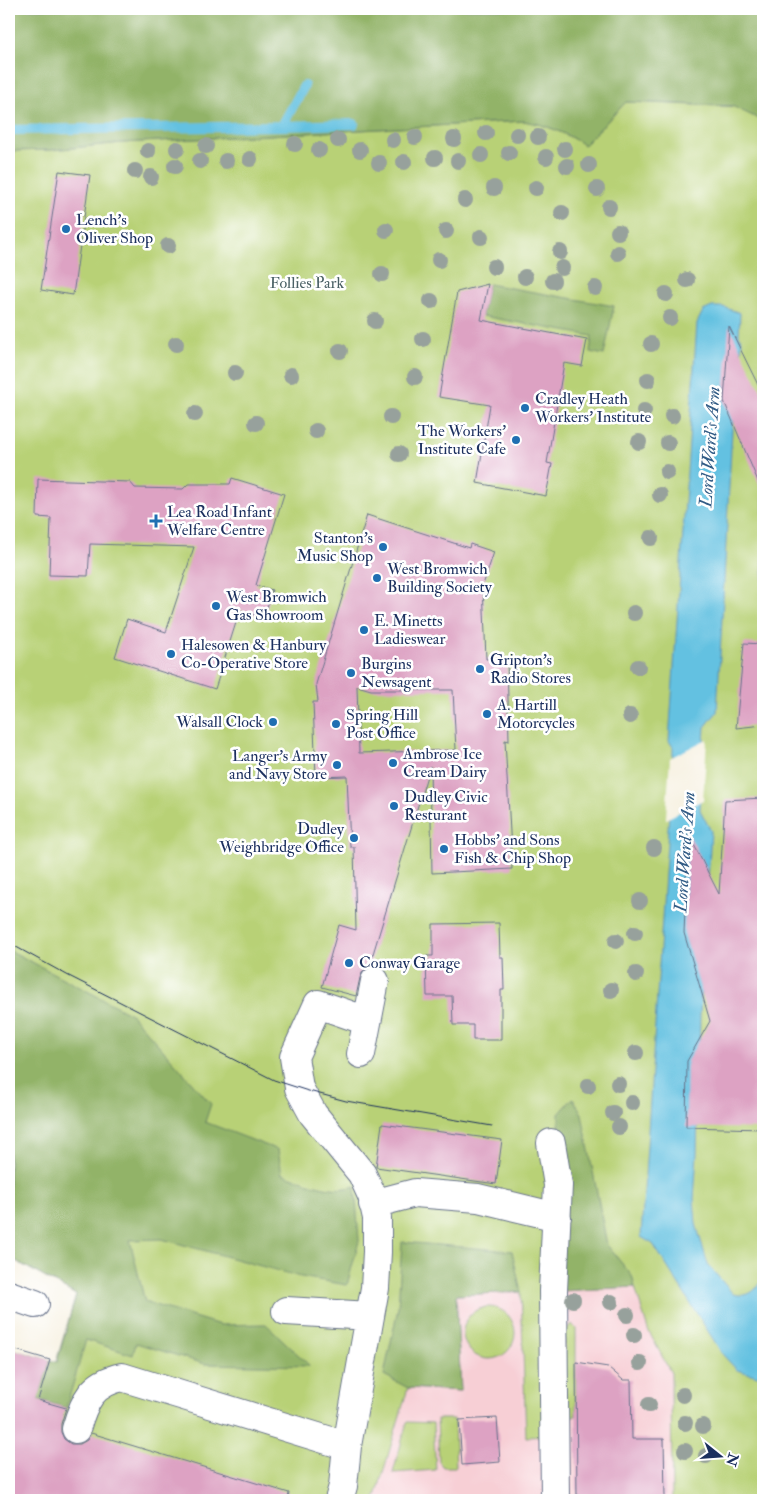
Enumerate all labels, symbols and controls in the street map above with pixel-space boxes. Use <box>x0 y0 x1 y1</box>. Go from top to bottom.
place label: Lench's Oliver Shop <box>76 210 153 249</box>
marker: Lench's Oliver Shop <box>60 223 72 235</box>
park label: Follies Park <box>270 273 345 293</box>
water label: Lord Ward's Arm <box>694 386 726 509</box>
place label: Cradley Heath Workers' Institute <box>534 389 652 427</box>
marker: Cradley Heath Workers' Institute <box>519 402 531 414</box>
place label: The Workers' Institute Cafe <box>418 421 506 459</box>
marker: The Workers' Institute Cafe <box>510 434 522 446</box>
place label: Lea Road Infant Welfare Centre <box>166 502 272 540</box>
marker: Lea Road Infant Welfare Centre <box>149 514 163 528</box>
place label: Stanton's Music Shop <box>297 528 373 567</box>
marker: Stanton's Music Shop <box>377 541 389 553</box>
place label: West Bromwich Building Society <box>386 559 493 597</box>
marker: West Bromwich Building Society <box>371 572 383 584</box>
place label: West Bromwich Gas Showroom <box>225 587 327 625</box>
marker: West Bromwich Gas Showroom <box>210 600 222 612</box>
place label: E. Minetts Ladieswear <box>374 611 445 649</box>
marker: E. Minetts Ladieswear <box>358 624 370 636</box>
place label: Halesowen & Hanbury Co-Operative Store <box>181 635 327 674</box>
marker: Halesowen & Hanbury Co-Operative Store <box>165 648 177 660</box>
place label: Gripton’s Radio Stores <box>490 650 571 688</box>
place label: Burgins Newsagent <box>361 654 432 692</box>
marker: Gripton’s Radio Stores <box>474 663 486 675</box>
marker: Burgins Newsagent <box>345 667 357 679</box>
place label: A. Hartill Motorcycles <box>496 695 575 733</box>
place label: Spring Hill Post Office <box>346 705 418 743</box>
marker: A. Hartill Motorcycles <box>481 708 493 720</box>
place label: Walsall Clock <box>175 712 263 732</box>
marker: Walsall Clock <box>267 716 279 728</box>
marker: Spring Hill Post Office <box>330 718 342 730</box>
place label: Ambrose Ice Cream Dairy <box>402 744 487 782</box>
place label: Langer's Army and Navy Store <box>229 746 328 784</box>
marker: Ambrose Ice Cream Dairy <box>387 757 399 769</box>
marker: Langer's Army and Navy Store <box>331 759 343 771</box>
place label: Dudley Civic Resturant <box>404 787 488 825</box>
water label: Lord Ward's Arm <box>669 791 701 914</box>
marker: Dudley Civic Resturant <box>388 800 400 812</box>
place label: Dudley Weighbridge Office <box>218 819 345 857</box>
place label: Hobbs’ and Sons Fish & Chip Shop <box>454 830 571 869</box>
marker: Dudley Weighbridge Office <box>348 832 360 844</box>
marker: Hobbs’ and Sons Fish & Chip Shop <box>438 843 450 855</box>
place label: Conway Garage <box>359 953 461 973</box>
marker: Conway Garage <box>343 957 355 969</box>
north arrow <box>694 1432 744 1482</box>
text: N <box>722 1450 742 1469</box>

